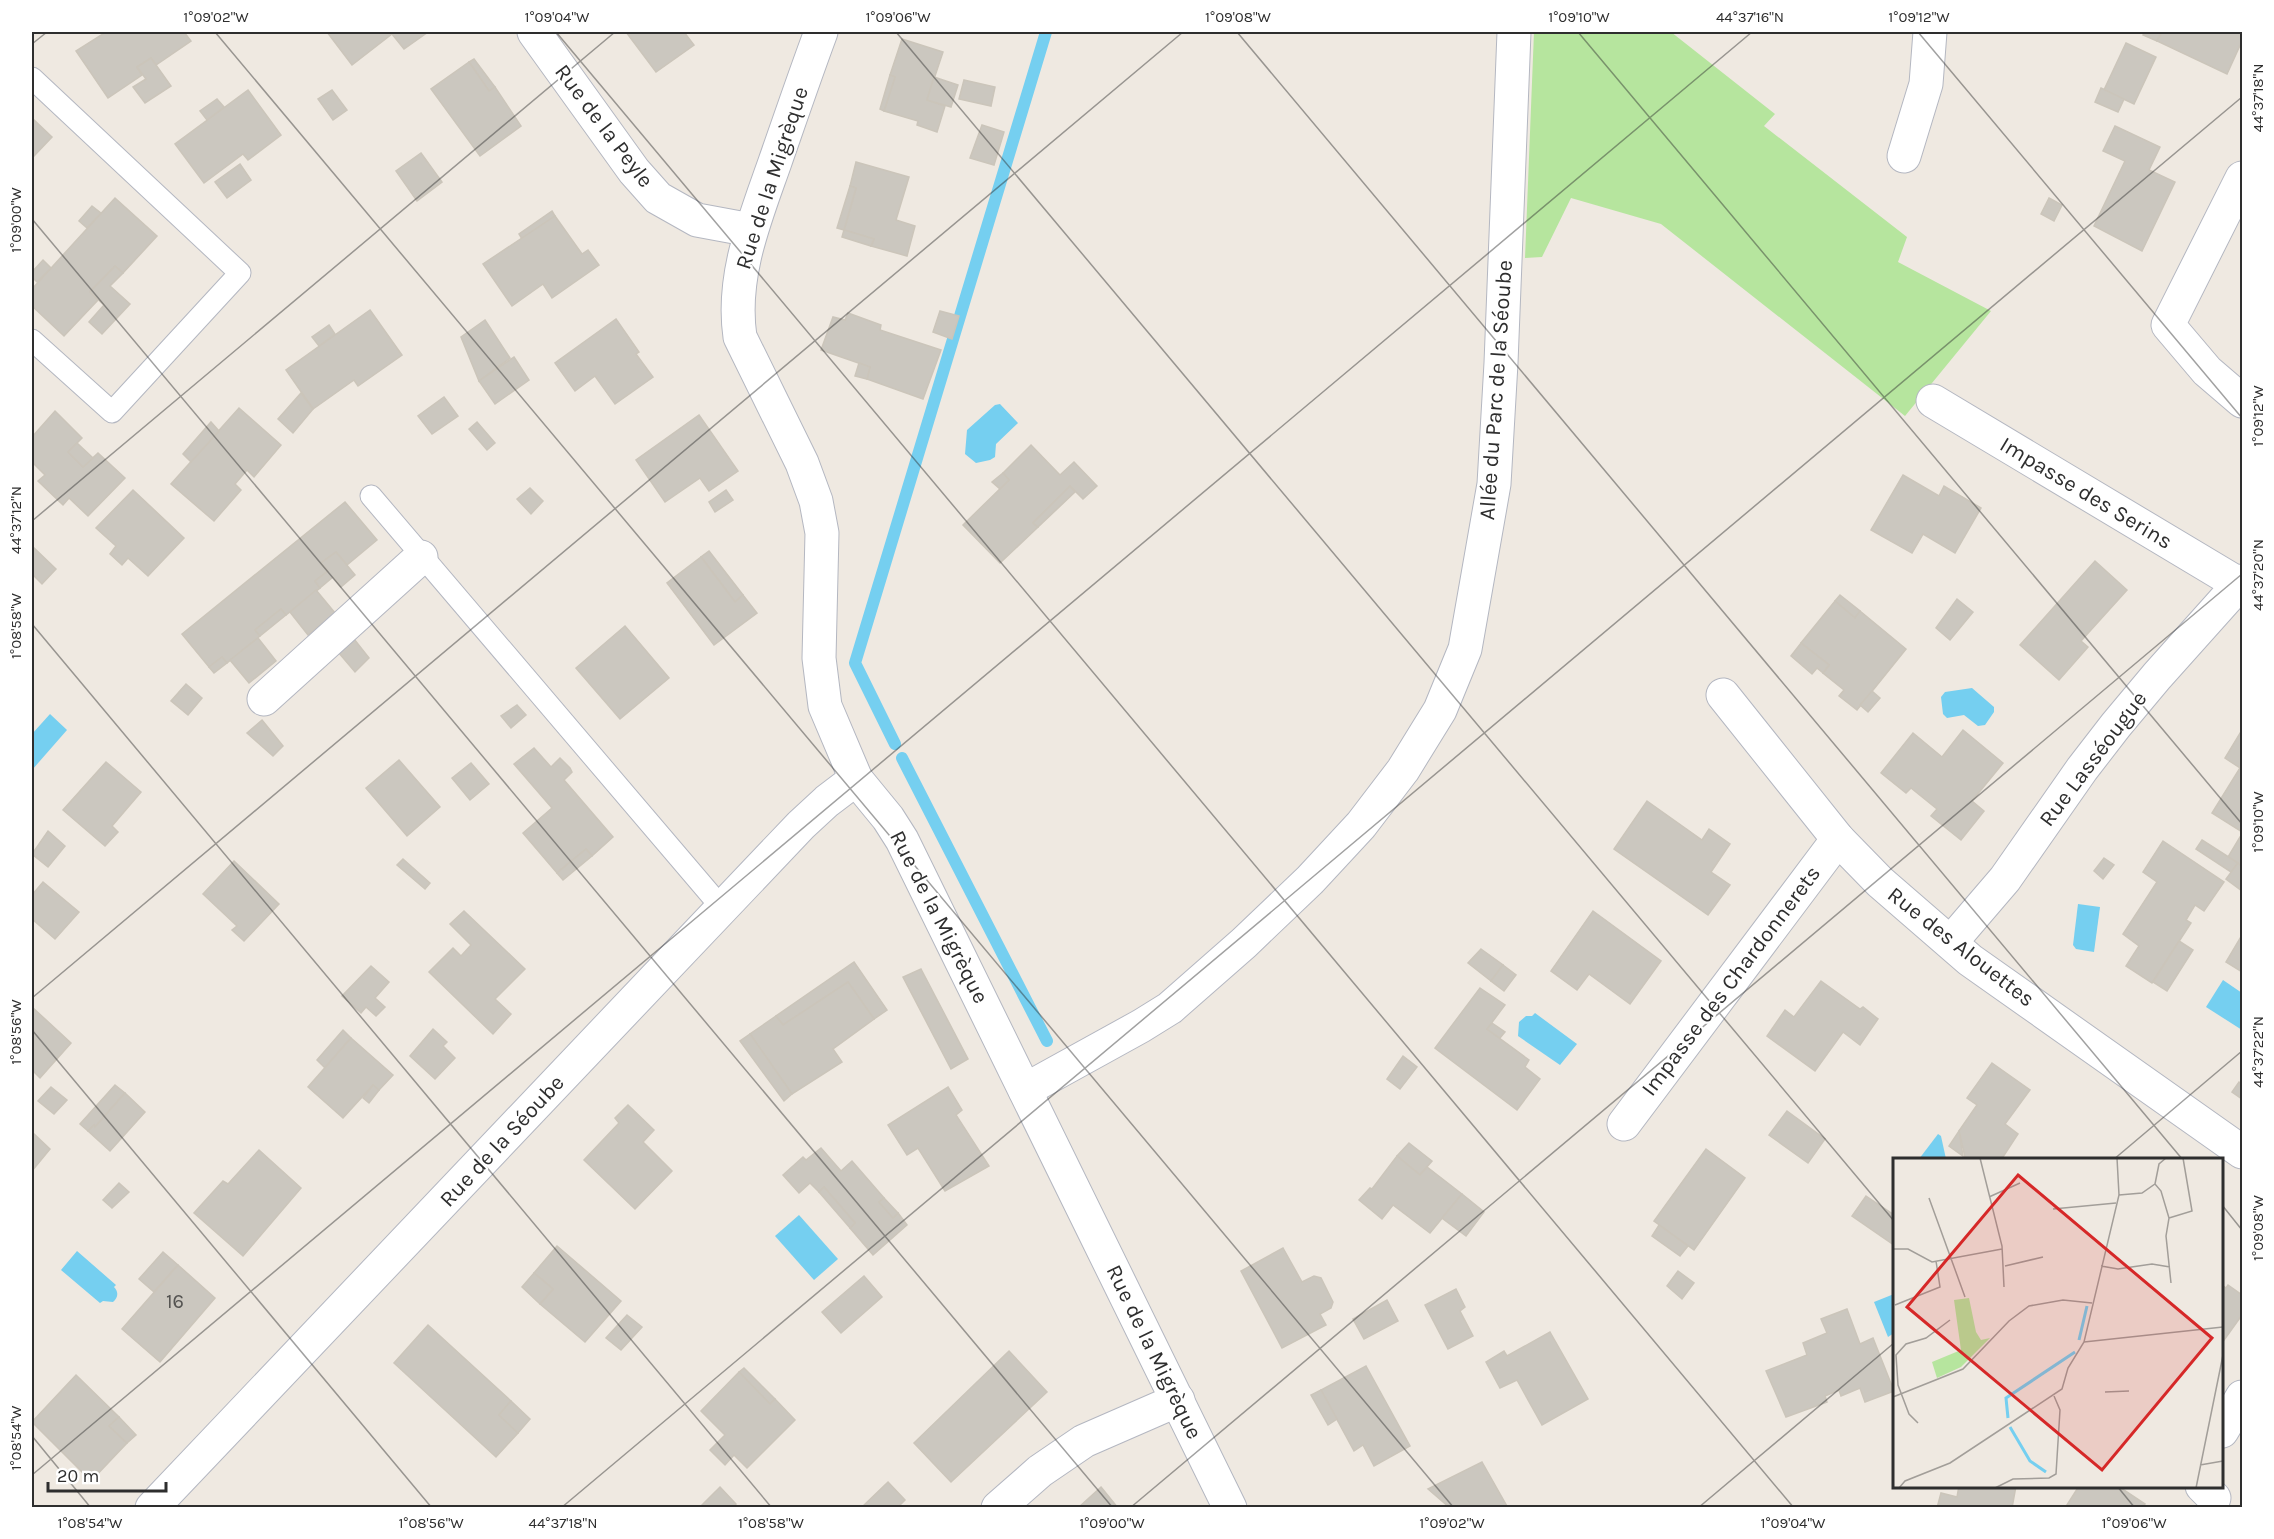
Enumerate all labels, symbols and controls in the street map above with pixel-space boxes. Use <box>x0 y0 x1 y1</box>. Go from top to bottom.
text: 1°09'02"W <box>183 8 249 26</box>
text: 1°09'04"W <box>525 8 590 26</box>
text: 1°09'06"W <box>865 8 931 26</box>
text: 1°09'08"W <box>1205 8 1271 26</box>
text: 1°09'10"W <box>1548 8 1610 26</box>
text: 44°37'16"N <box>1716 8 1784 26</box>
text: 1°09'12"W <box>1888 8 1950 26</box>
street label: Rue de la Peyle <box>549 59 659 193</box>
text: 44°37'18"N <box>2249 64 2267 132</box>
street label: Rue de la Migrèque <box>730 83 814 273</box>
text: 1°09'00"W <box>7 187 25 253</box>
street label: Allée du Parc de la Séoube <box>1474 259 1518 521</box>
text: 1°09'12"W <box>2249 385 2267 447</box>
street label: Impasse des Serins <box>1995 431 2177 555</box>
text: 44°37'12"N <box>7 486 25 554</box>
text: 44°37'20"N <box>2249 539 2267 611</box>
text: 1°08'58"W <box>7 592 25 659</box>
street label: Rue Lasséougue <box>2034 686 2152 832</box>
text: 1°09'10"W <box>2249 791 2267 853</box>
street label: Rue de la Migrèque <box>884 826 994 1008</box>
street label: Impasse des Chardonnerets <box>1636 861 1826 1101</box>
street label: Rue des Alouettes <box>1882 882 2040 1012</box>
text: 1°08'56"W <box>7 999 25 1065</box>
text: 44°37'22"N <box>2249 1016 2267 1088</box>
street label: Rue de la Séoube <box>434 1070 570 1212</box>
inset map <box>1893 1158 2223 1488</box>
text: 1°09'08"W <box>2249 1195 2267 1261</box>
street label: Rue de la Migrèque <box>1101 1261 1207 1443</box>
house number: 16 <box>166 1290 184 1313</box>
text: 1°08'54"W <box>7 1405 25 1471</box>
scale bar <box>48 1455 166 1493</box>
text: 20 m <box>57 1465 99 1487</box>
text: 1°08'54"W <box>57 1514 123 1532</box>
text: 1°08'56"W <box>398 1514 464 1532</box>
text: 44°37'18"N <box>529 1514 597 1532</box>
text: 1°08'58"W <box>738 1514 805 1532</box>
text: 1°09'00"W <box>1079 1514 1145 1532</box>
text: 1°09'02"W <box>1419 1514 1485 1532</box>
text: 1°09'04"W <box>1761 1514 1826 1532</box>
text: 1°09'06"W <box>2101 1514 2167 1532</box>

